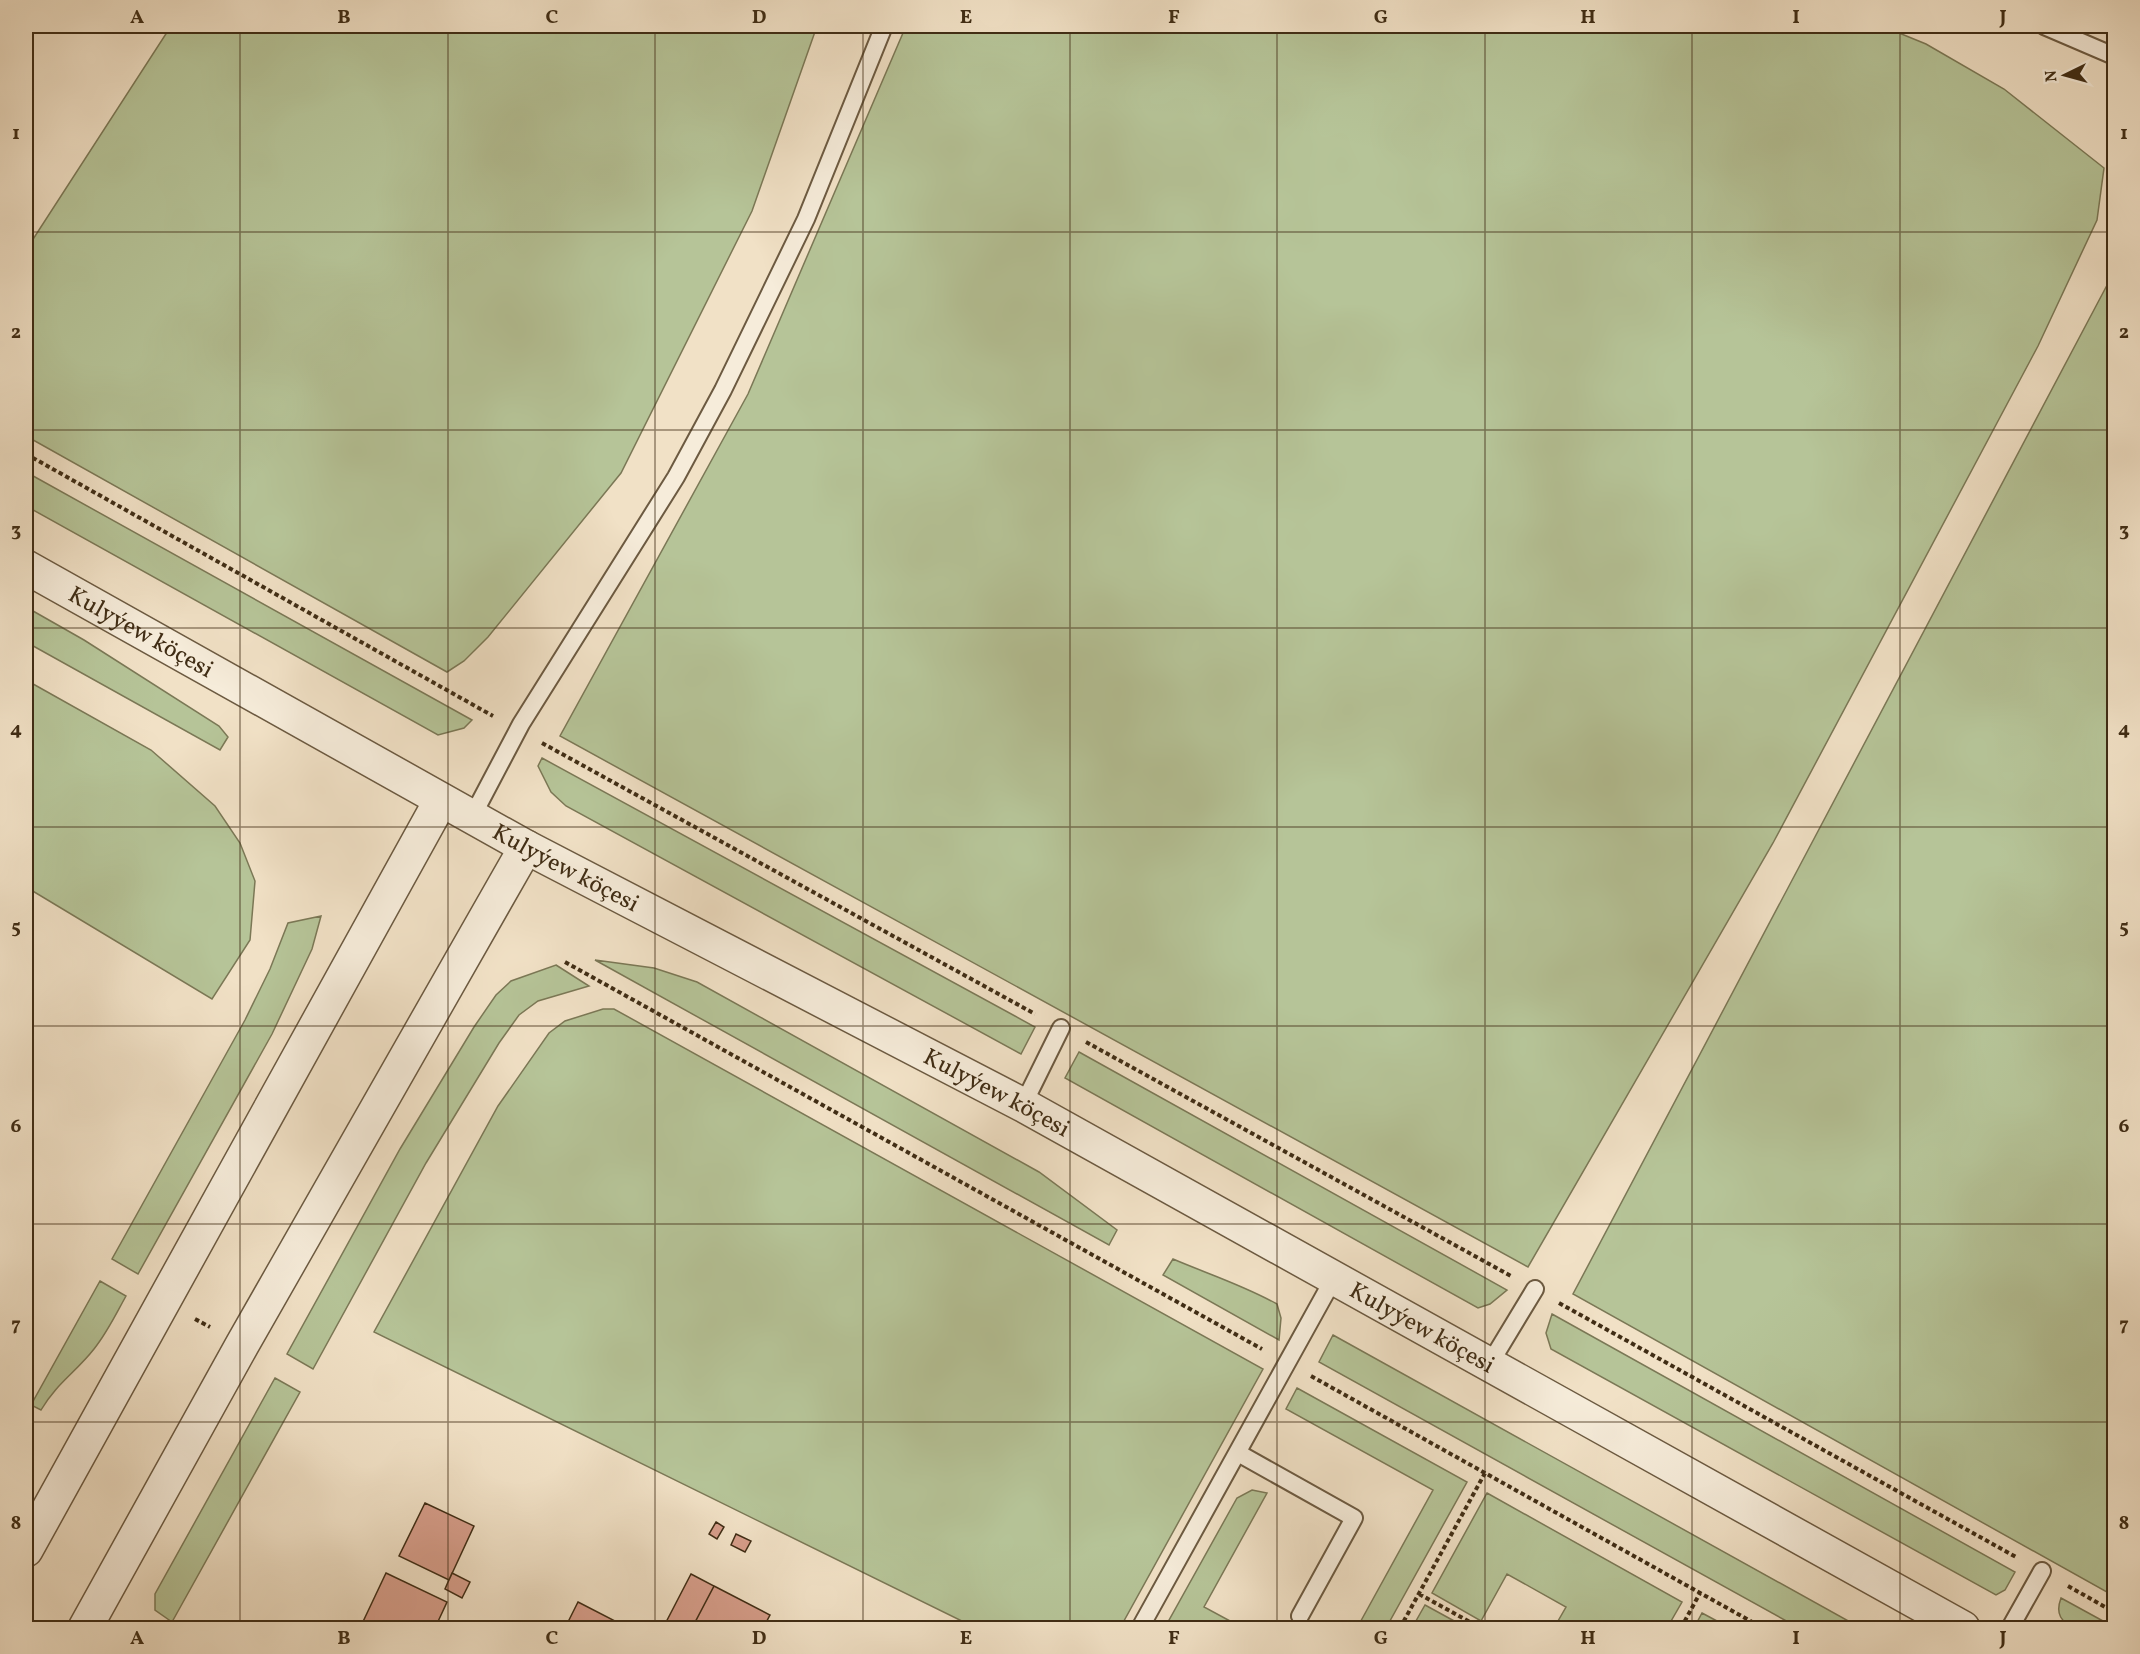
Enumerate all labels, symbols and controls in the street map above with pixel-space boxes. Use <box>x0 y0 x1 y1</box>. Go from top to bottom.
text: A <box>130 4 144 32</box>
text: B <box>337 4 351 32</box>
text: C <box>546 4 559 32</box>
text: D <box>752 4 766 32</box>
text: E <box>960 4 972 32</box>
text: F <box>1168 4 1180 32</box>
text: G <box>1374 4 1388 32</box>
text: H <box>1580 4 1596 32</box>
text: I <box>1792 4 1800 32</box>
text: J <box>1998 4 2007 32</box>
north arrow <box>2035 45 2095 105</box>
text: N <box>2041 69 2064 83</box>
text: 1 <box>12 120 20 148</box>
text: 1 <box>2120 120 2128 148</box>
text: 2 <box>11 319 21 347</box>
text: 2 <box>2119 319 2129 347</box>
text: 3 <box>11 517 21 545</box>
text: 3 <box>2119 517 2129 545</box>
street label: Kulyýew köçesi <box>61 579 219 688</box>
text: 4 <box>10 716 22 744</box>
text: 4 <box>2118 716 2130 744</box>
street label: Kulyýew köçesi <box>485 816 645 922</box>
text: 5 <box>11 914 21 942</box>
text: 5 <box>2119 914 2129 942</box>
street label: Kulyýew köçesi <box>917 1041 1076 1147</box>
text: 6 <box>11 1113 22 1141</box>
text: 6 <box>2119 1113 2130 1141</box>
street label: Kulyýew köçesi <box>1342 1275 1500 1383</box>
text: 7 <box>11 1311 21 1339</box>
text: 7 <box>2119 1311 2129 1339</box>
text: 8 <box>11 1510 21 1538</box>
text: 8 <box>2119 1510 2129 1538</box>
text: A <box>130 1625 144 1653</box>
text: B <box>337 1625 351 1653</box>
text: C <box>546 1625 559 1653</box>
text: D <box>752 1625 766 1653</box>
text: E <box>960 1625 972 1653</box>
text: F <box>1168 1625 1180 1653</box>
text: G <box>1374 1625 1388 1653</box>
text: H <box>1580 1625 1596 1653</box>
text: I <box>1792 1625 1800 1653</box>
text: J <box>1998 1625 2007 1653</box>

